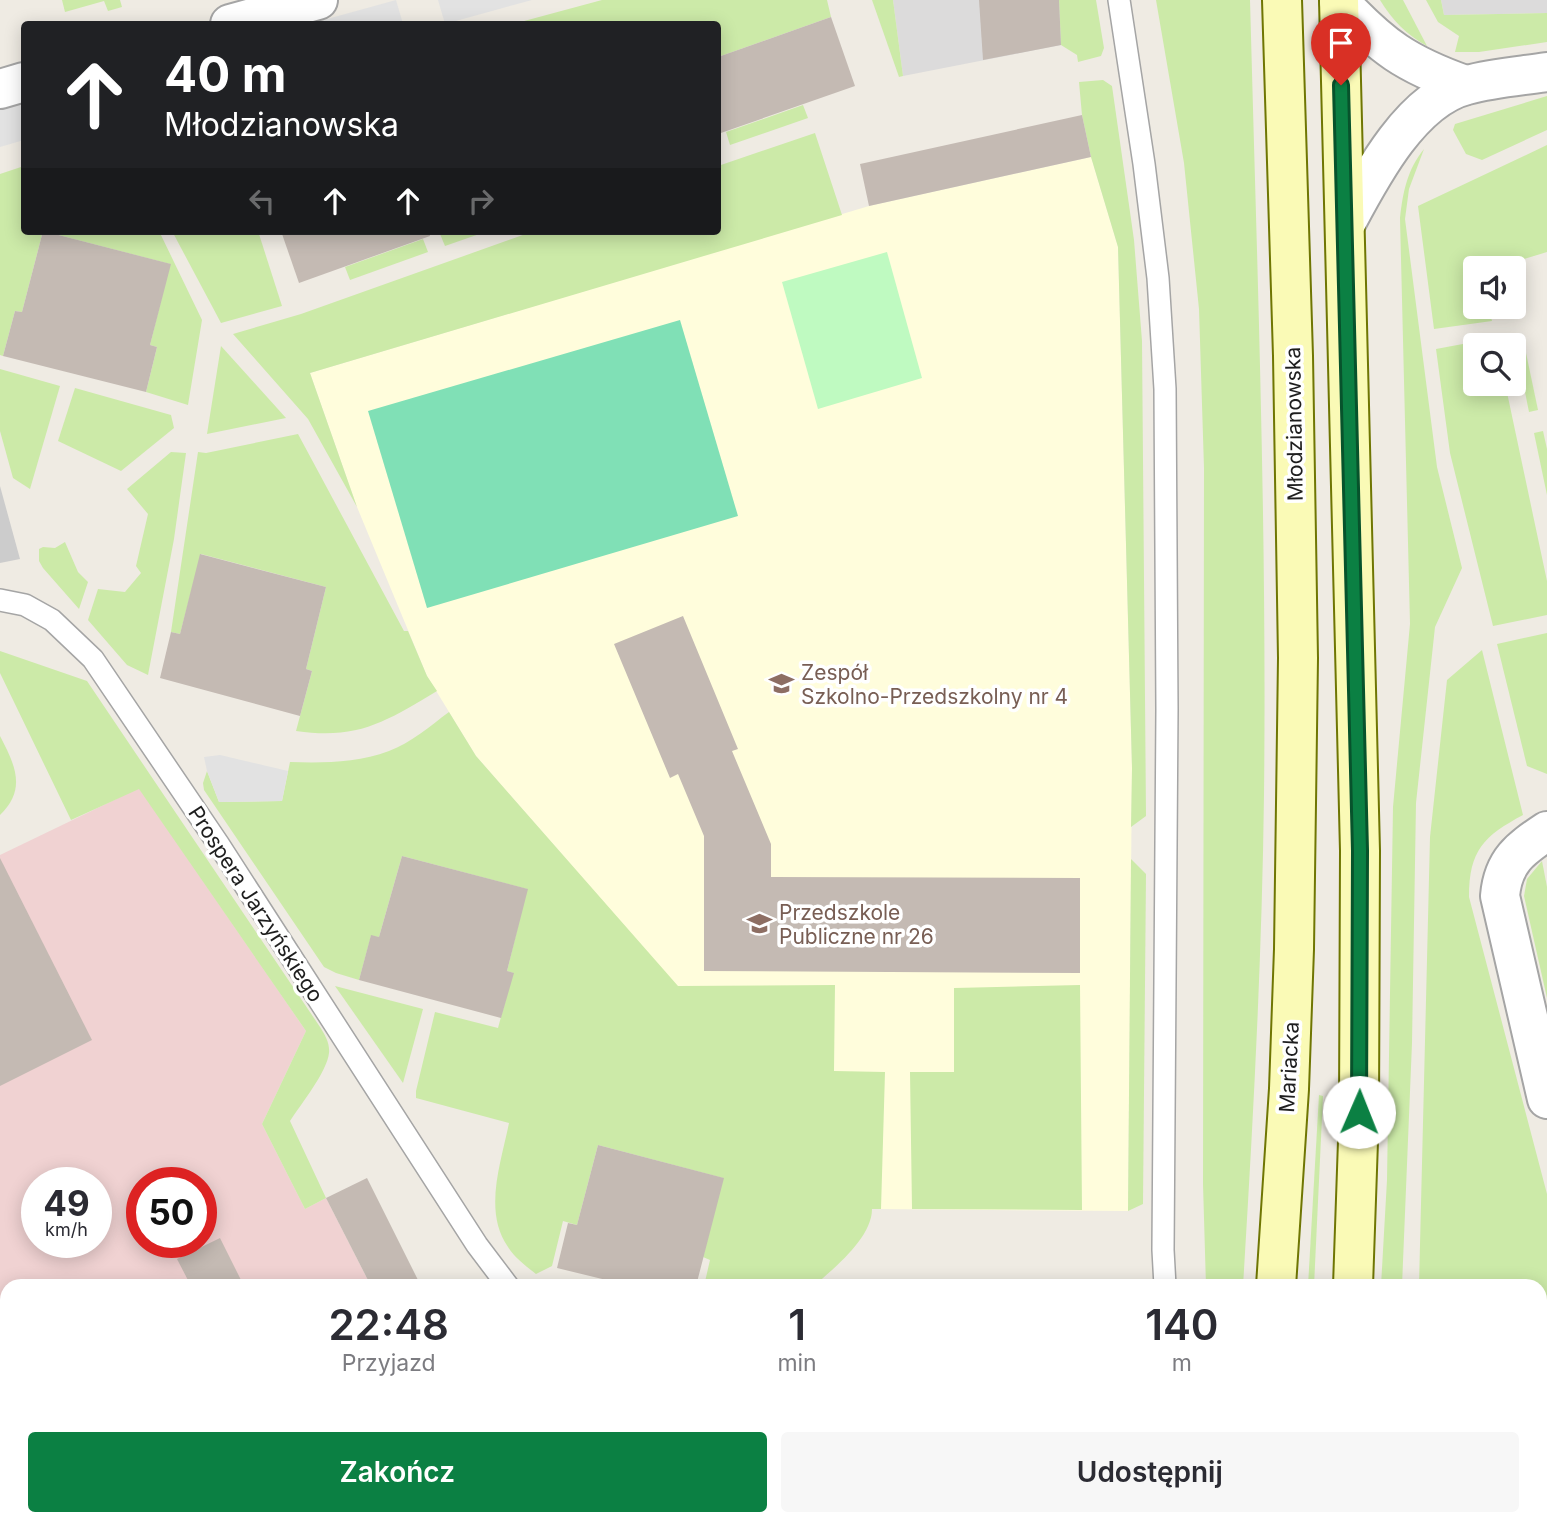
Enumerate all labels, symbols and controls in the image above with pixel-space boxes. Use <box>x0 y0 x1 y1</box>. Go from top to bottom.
pin <box>1311 13 1371 85</box>
icon: arrive <box>1322 24 1360 62</box>
text: 40 m <box>164 45 287 104</box>
icon: ahead <box>49 49 140 140</box>
text: Młodzianowska <box>164 105 399 144</box>
icon: left <box>243 182 281 220</box>
icon: ahead <box>316 182 354 220</box>
icon: ahead <box>389 182 427 220</box>
icon: right <box>462 182 500 220</box>
map controls <box>1463 256 1526 396</box>
button: sound <box>1463 256 1526 319</box>
button: search <box>1463 333 1526 396</box>
street label: Młodzianowska <box>1280 347 1308 501</box>
place label: Zespół Szkolno-Przedszkolny nr 4 <box>801 660 1068 709</box>
school or university icon: Zespół Szkolno-Przedszkolny nr 4 <box>767 670 795 698</box>
street label: Prospera Jarzyńskiego <box>183 801 329 1007</box>
place label: Przedszkole Publiczne nr 26 <box>779 900 934 949</box>
school or university icon: Przedszkole Publiczne nr 26 <box>745 910 773 938</box>
street label: Mariacka <box>1274 1021 1304 1113</box>
position arrow <box>1322 1075 1396 1149</box>
speed limit sign: 50 <box>126 1167 217 1258</box>
text: 49 <box>43 1182 90 1224</box>
text: km/h <box>45 1219 88 1240</box>
text: 22:48 <box>328 1299 449 1350</box>
text: 1 <box>788 1299 806 1350</box>
text: 140 <box>1145 1299 1219 1350</box>
text: Przyjazd <box>342 1349 436 1377</box>
text: min <box>777 1349 817 1377</box>
text: m <box>1172 1349 1192 1377</box>
button: Zakończ <box>28 1432 767 1512</box>
button: Udostępnij <box>781 1432 1519 1512</box>

